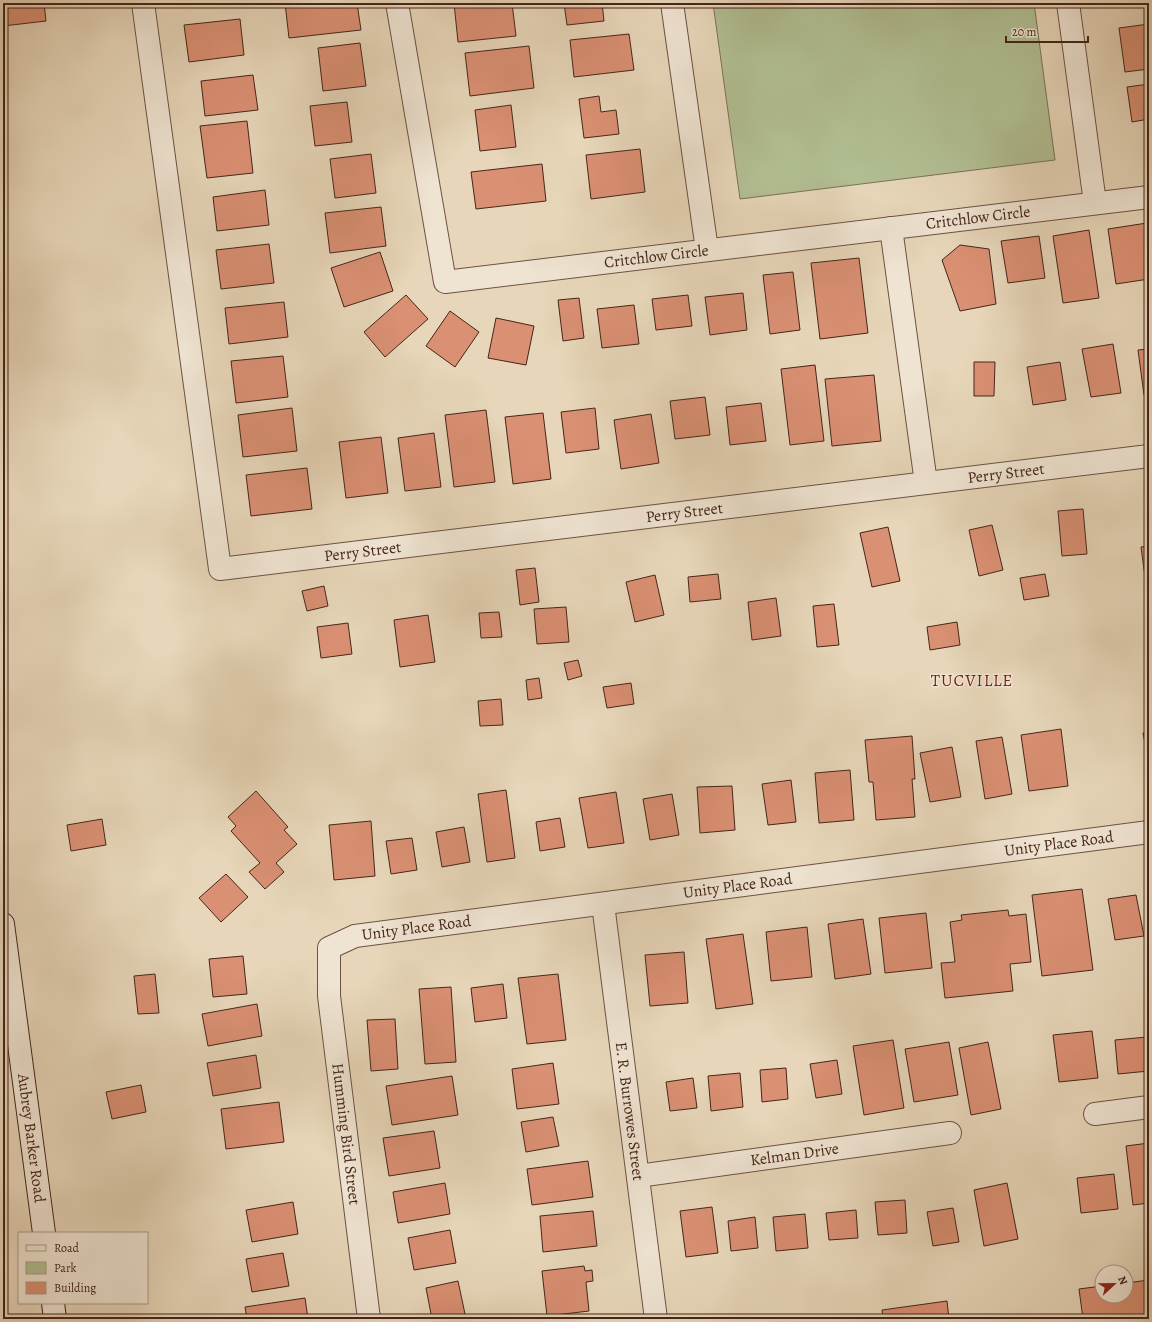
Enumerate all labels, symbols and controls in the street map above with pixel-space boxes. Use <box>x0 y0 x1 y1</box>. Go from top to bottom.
scale bar <box>1006 18 1088 44</box>
text: 20 m <box>1012 24 1036 40</box>
street label: Critchlow Circle <box>925 200 1032 235</box>
street label: Critchlow Circle <box>603 239 710 274</box>
street label: Perry Street <box>966 458 1046 489</box>
street label: Perry Street <box>645 497 724 528</box>
street label: Perry Street <box>323 536 403 567</box>
district label: TUCVILLE <box>931 669 1013 692</box>
street label: Unity Place Road <box>1003 826 1115 862</box>
street label: Unity Place Road <box>682 868 794 904</box>
street label: Unity Place Road <box>360 910 473 946</box>
street label: E. R. Burrowes Street <box>610 1041 649 1182</box>
street label: Humming Bird Street <box>326 1062 366 1206</box>
street label: Aubrey Barker Road <box>12 1071 51 1204</box>
street label: Kelman Drive <box>749 1137 840 1171</box>
legend <box>18 1232 148 1304</box>
text: Road <box>54 1240 80 1256</box>
text: Park <box>54 1260 77 1276</box>
north arrow <box>1094 1264 1134 1304</box>
text: N <box>1114 1274 1131 1287</box>
text: Building <box>54 1280 96 1296</box>

